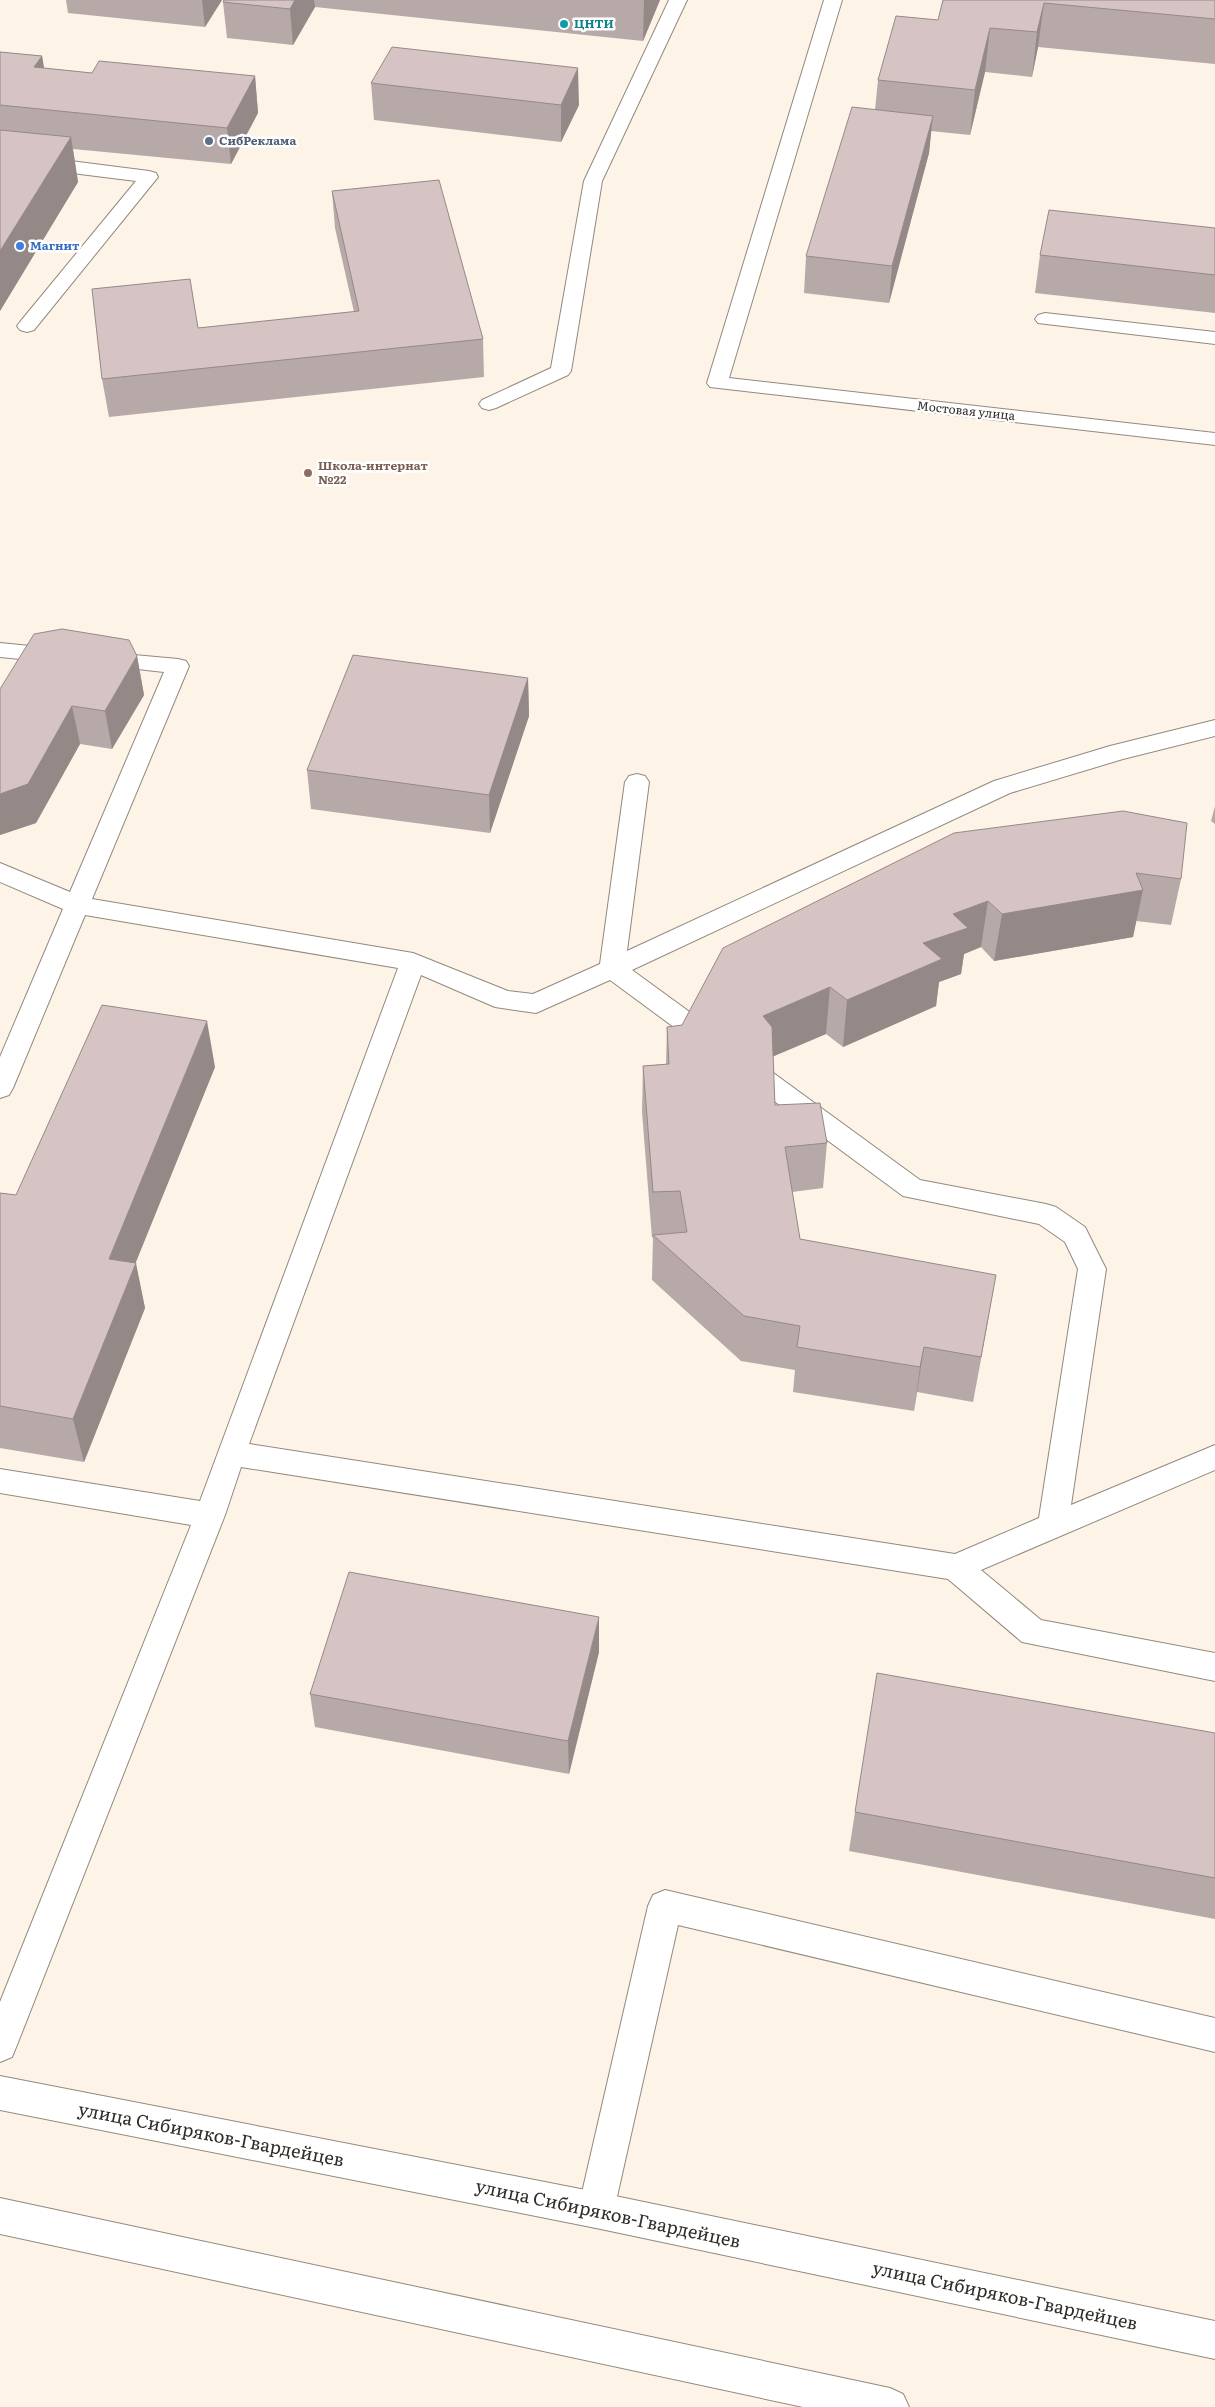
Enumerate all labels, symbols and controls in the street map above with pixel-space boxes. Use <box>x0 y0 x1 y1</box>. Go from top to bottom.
place label: ЦНТИ <box>574 14 614 32</box>
marker: ЦНТИ <box>558 18 570 30</box>
place label: СибРеклама <box>219 131 296 149</box>
marker: СибРеклама <box>203 135 215 147</box>
place label: Магнит <box>30 236 80 254</box>
marker: Магнит <box>14 240 26 252</box>
street label: Мостовая улица <box>916 396 1017 424</box>
place label: Школа-интернат №22 <box>318 456 428 488</box>
marker: Школа-интернат №22 <box>302 467 314 479</box>
street label: улица Сибиряков-Гвардейцев <box>76 2094 347 2173</box>
street label: улица Сибиряков-Гвардейцев <box>473 2171 743 2254</box>
street label: улица Сибиряков-Гвардейцев <box>870 2253 1140 2336</box>

